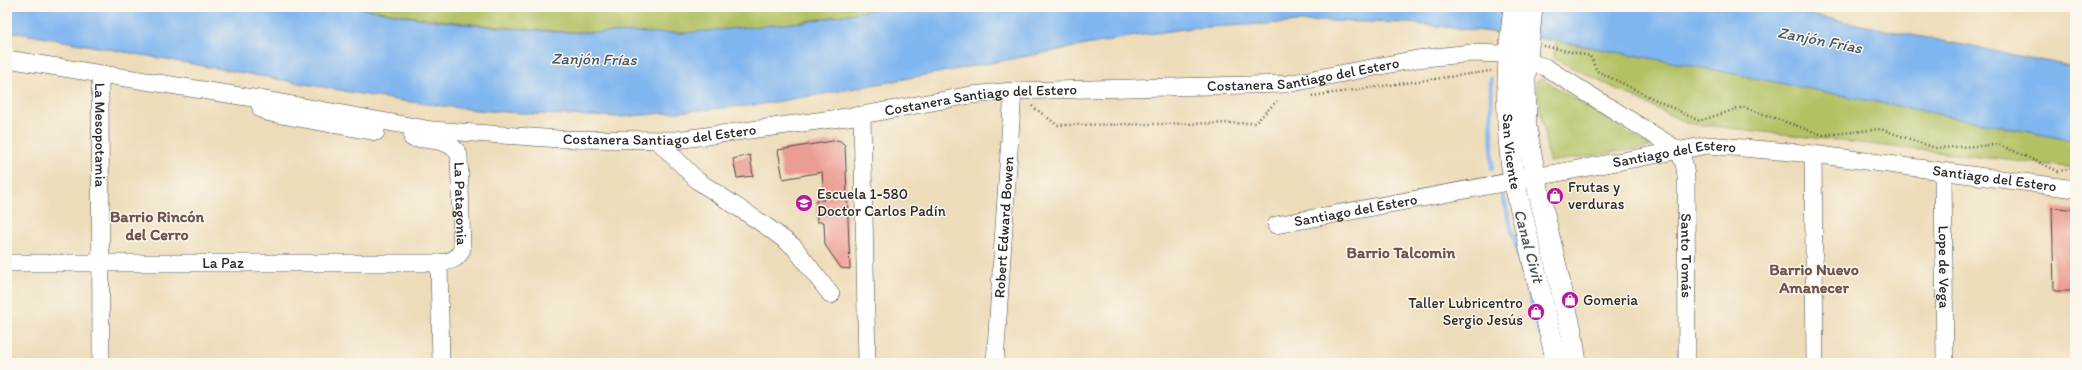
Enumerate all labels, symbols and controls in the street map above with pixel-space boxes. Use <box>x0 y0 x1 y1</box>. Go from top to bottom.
water label: Zanjón Frías <box>1776 23 1865 58</box>
water label: Zanjón Frías <box>551 49 638 69</box>
street label: Costanera Santiago del Estero <box>1207 54 1401 95</box>
street label: Costanera Santiago del Estero <box>883 80 1077 120</box>
street label: La Mesopotamia <box>91 83 109 188</box>
street label: San Vicente <box>1499 113 1525 191</box>
street label: Costanera Santiago del Estero <box>563 120 757 149</box>
street label: Santiago del Estero <box>1611 136 1737 171</box>
street label: Robert Edward Bowen <box>990 155 1018 299</box>
street label: Santiago del Estero <box>1931 161 2058 195</box>
street label: La Patagonia <box>450 162 471 246</box>
place label: Frutas y verduras <box>1568 178 1625 213</box>
place label: Escuela 1-580 Doctor Carlos Padín <box>817 185 946 220</box>
shop icon: Frutas y verduras <box>1545 186 1565 206</box>
street label: Santiago del Estero <box>1292 190 1419 230</box>
school or university icon: Escuela 1-580 Doctor Carlos Padín <box>794 193 814 213</box>
district label: Barrio Rincón del Cerro <box>110 207 204 244</box>
water label: Canal Civit <box>1510 207 1548 287</box>
street label: Santo Tomás <box>1677 213 1696 298</box>
street label: Lope de Vega <box>1935 225 1953 309</box>
district label: Barrio Talcomin <box>1347 243 1456 262</box>
street label: La Paz <box>202 254 244 272</box>
district label: Barrio Nuevo Amanecer <box>1769 260 1859 297</box>
shop icon: Gomeria <box>1560 290 1580 310</box>
place label: Gomeria <box>1583 291 1638 309</box>
place label: Taller Lubricentro Sergio Jesús <box>1408 294 1523 329</box>
shop icon: Taller Lubricentro Sergio Jesús <box>1526 302 1546 322</box>

